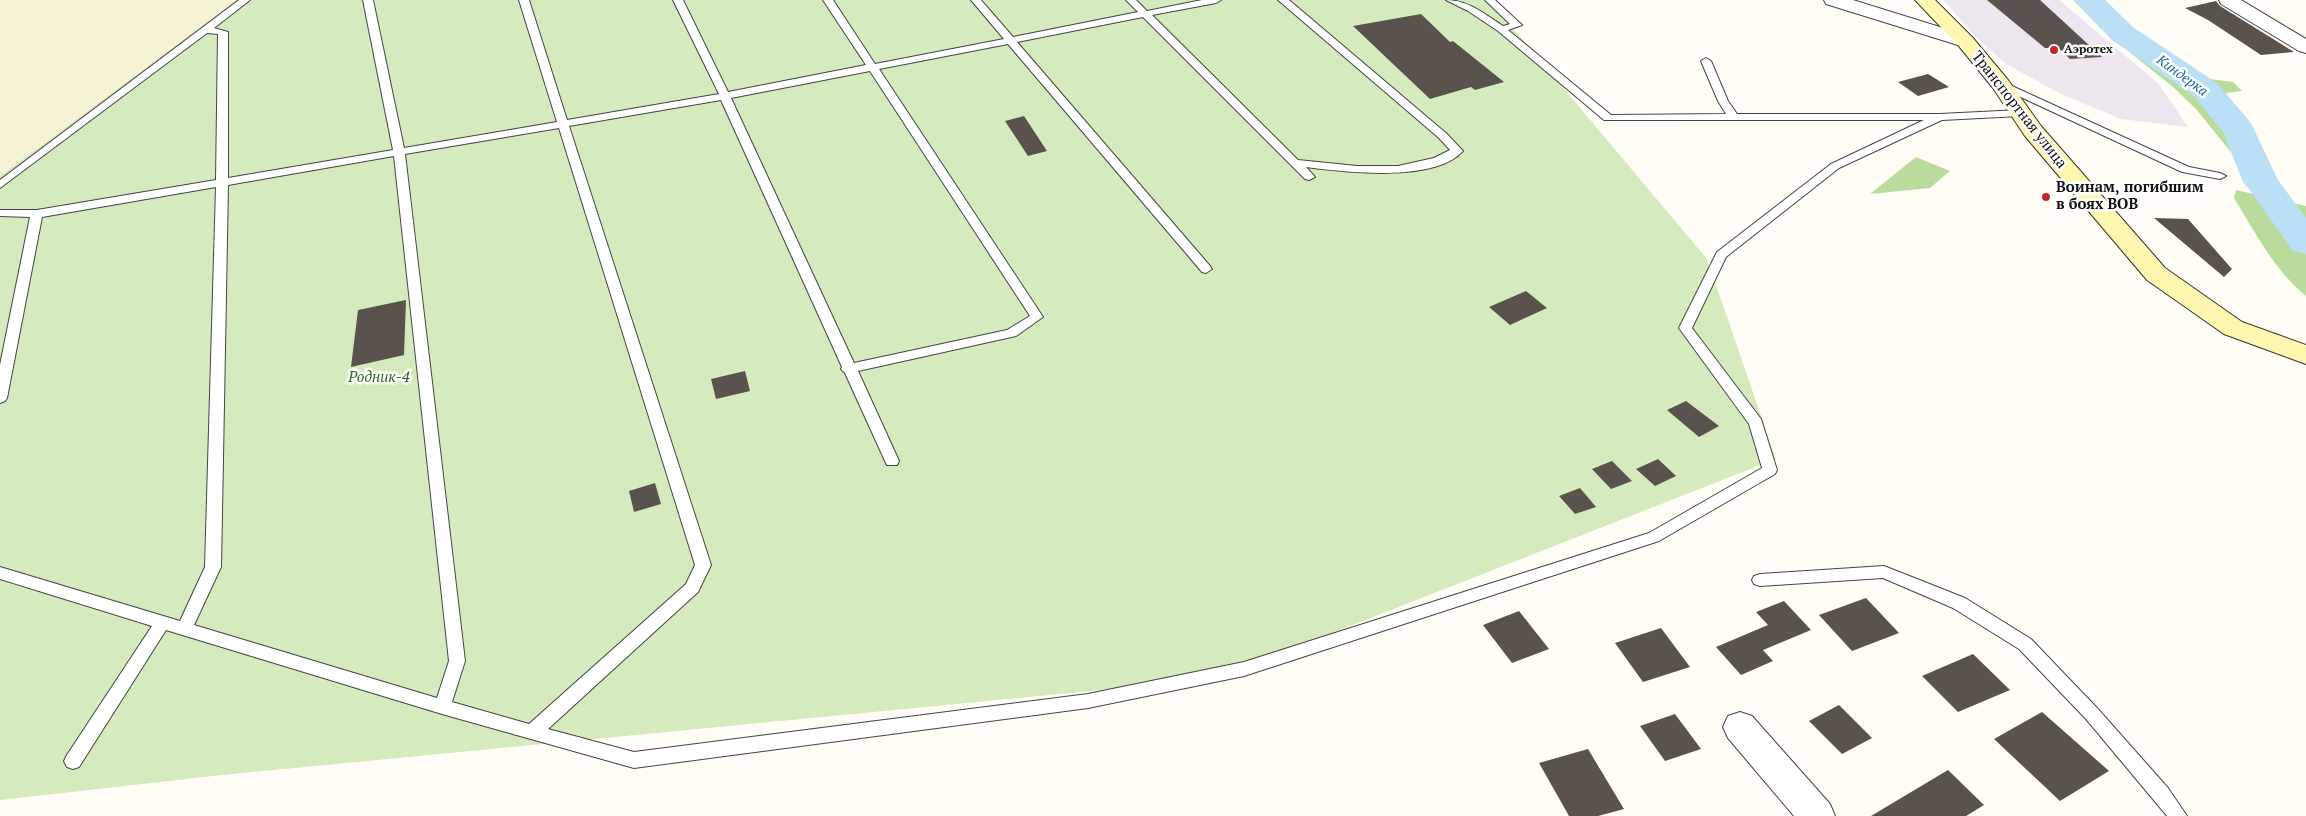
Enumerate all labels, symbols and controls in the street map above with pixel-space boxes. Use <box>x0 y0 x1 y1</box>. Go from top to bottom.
place label: Аэротех <box>2064 43 2113 57</box>
marker: Аэротех <box>2048 44 2060 56</box>
street label: Транспортная улица <box>1968 48 2070 172</box>
water label: Киндерка <box>2153 52 2211 100</box>
place label: Воинам, погибшим в боях ВОВ <box>2056 179 2204 214</box>
marker: Воинам, погибшим в боях ВОВ <box>2040 191 2052 203</box>
park label: Родник-4 <box>348 369 410 387</box>

